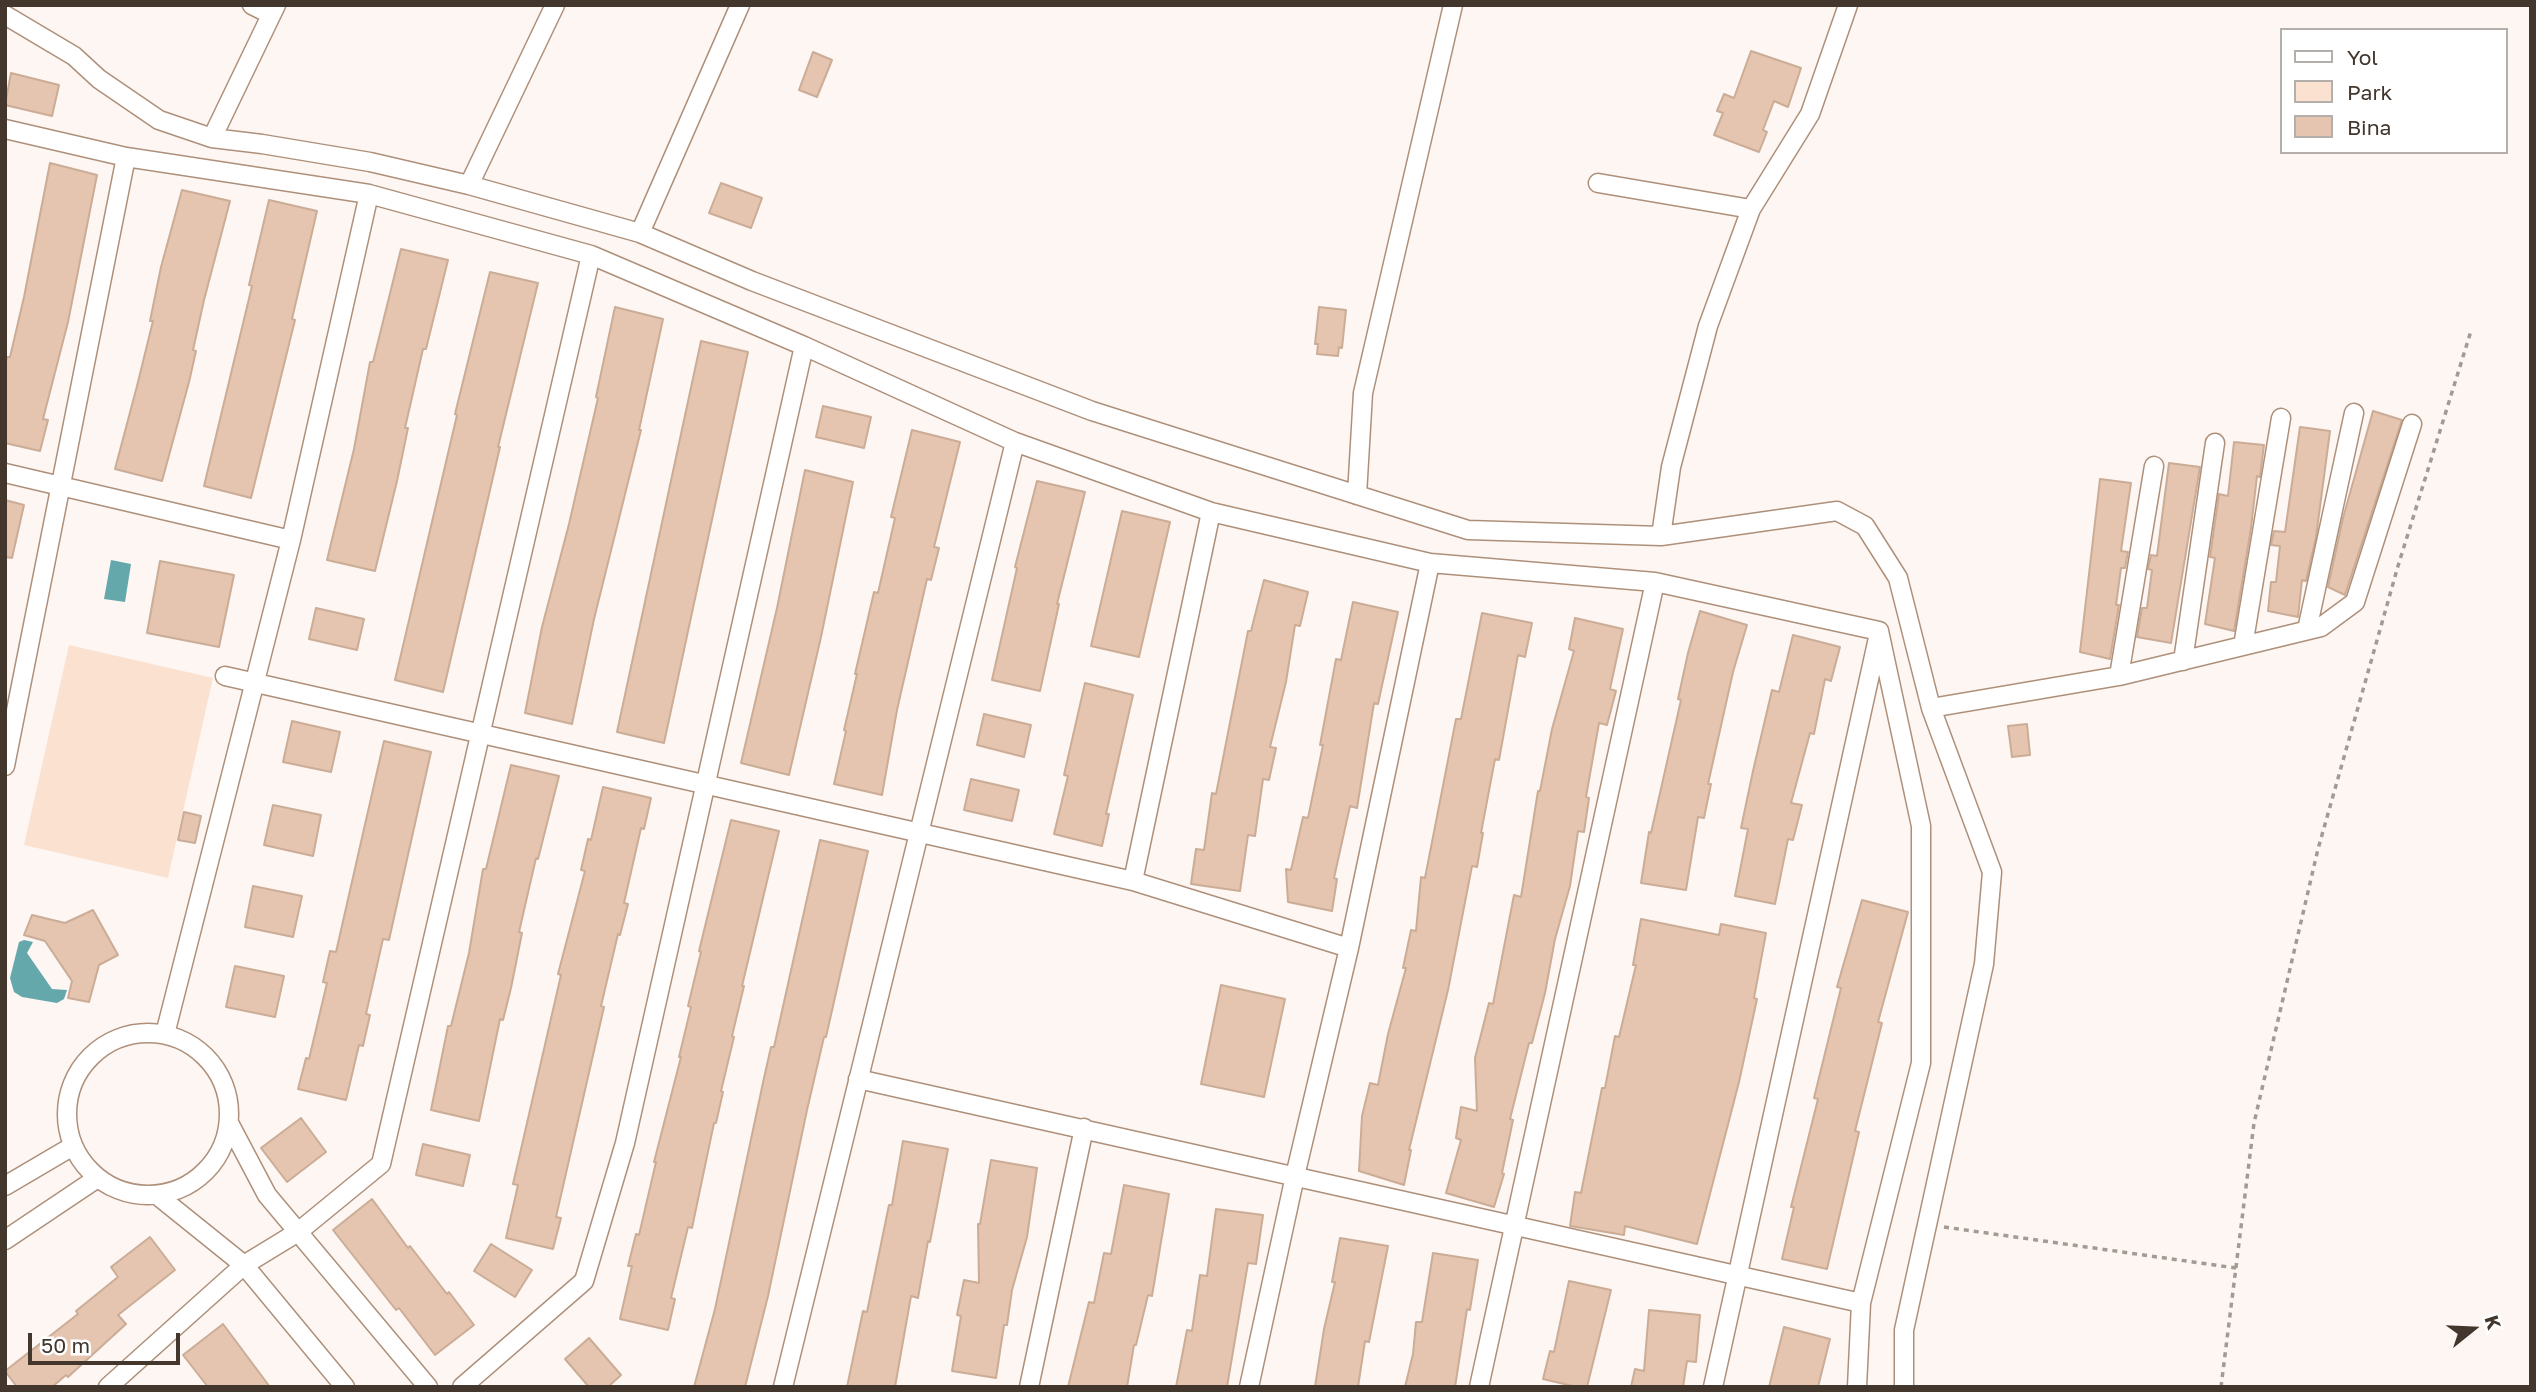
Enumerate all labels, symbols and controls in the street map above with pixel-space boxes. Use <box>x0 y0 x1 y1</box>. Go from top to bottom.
legend <box>2280 28 2508 154</box>
text: Yol <box>2347 44 2378 70</box>
text: Park <box>2347 79 2392 105</box>
text: Bina <box>2347 114 2391 140</box>
north arrow <box>2438 1294 2508 1364</box>
text: K <box>2480 1312 2507 1332</box>
scale bar <box>32 1318 184 1362</box>
text: 50 m <box>41 1332 90 1358</box>

